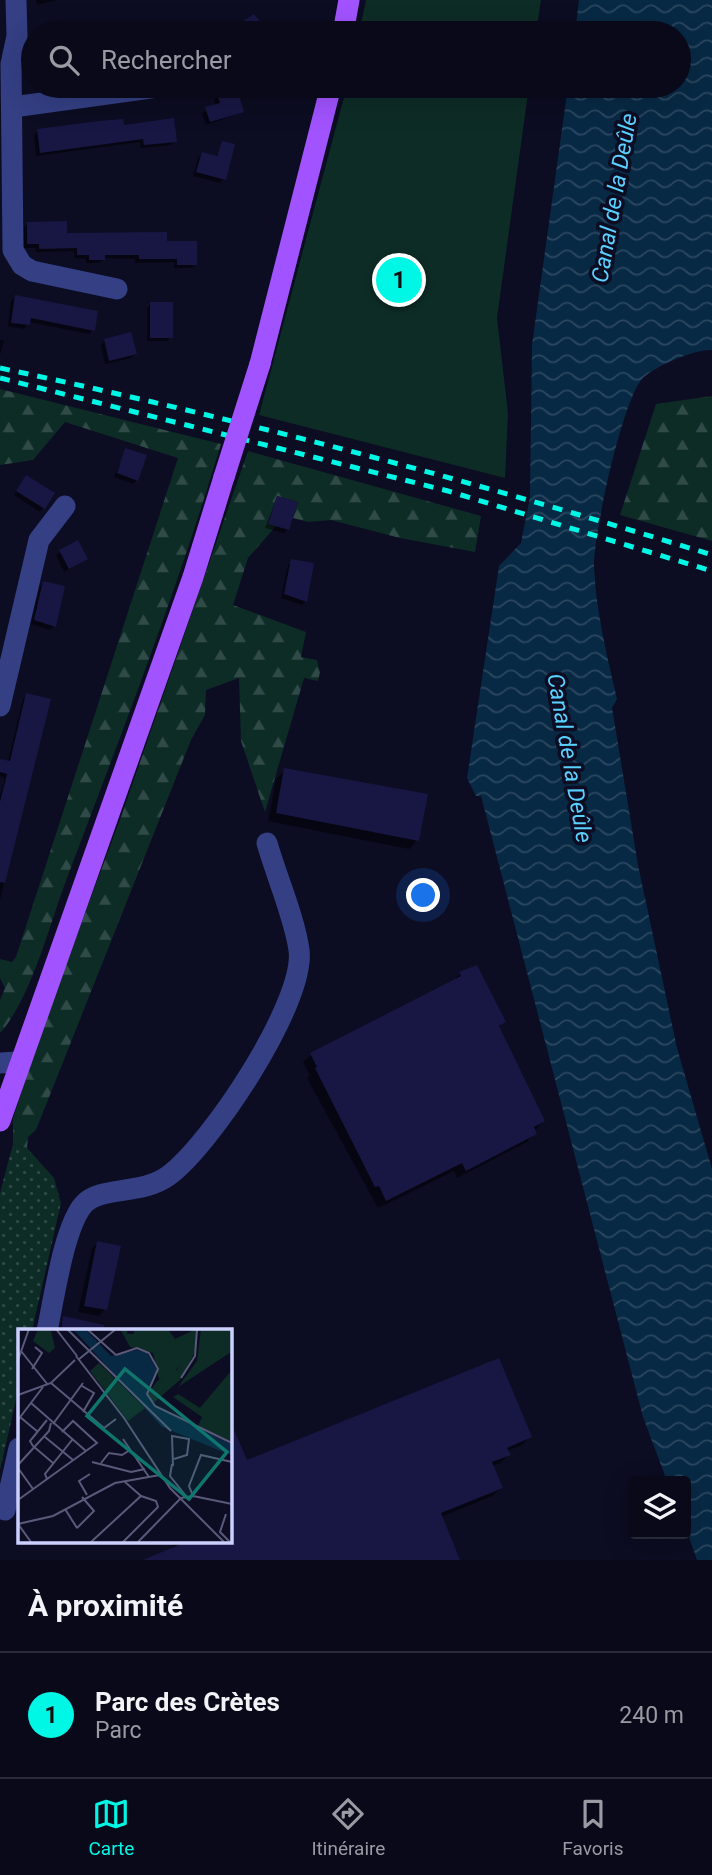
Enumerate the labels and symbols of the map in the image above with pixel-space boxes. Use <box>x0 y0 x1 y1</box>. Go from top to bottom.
water label: Canal de la Deûle <box>586 111 643 285</box>
pin: 1 <box>376 254 422 306</box>
water label: Canal de la Deûle <box>541 671 598 845</box>
your location <box>406 878 440 912</box>
inset map <box>18 1329 231 1542</box>

